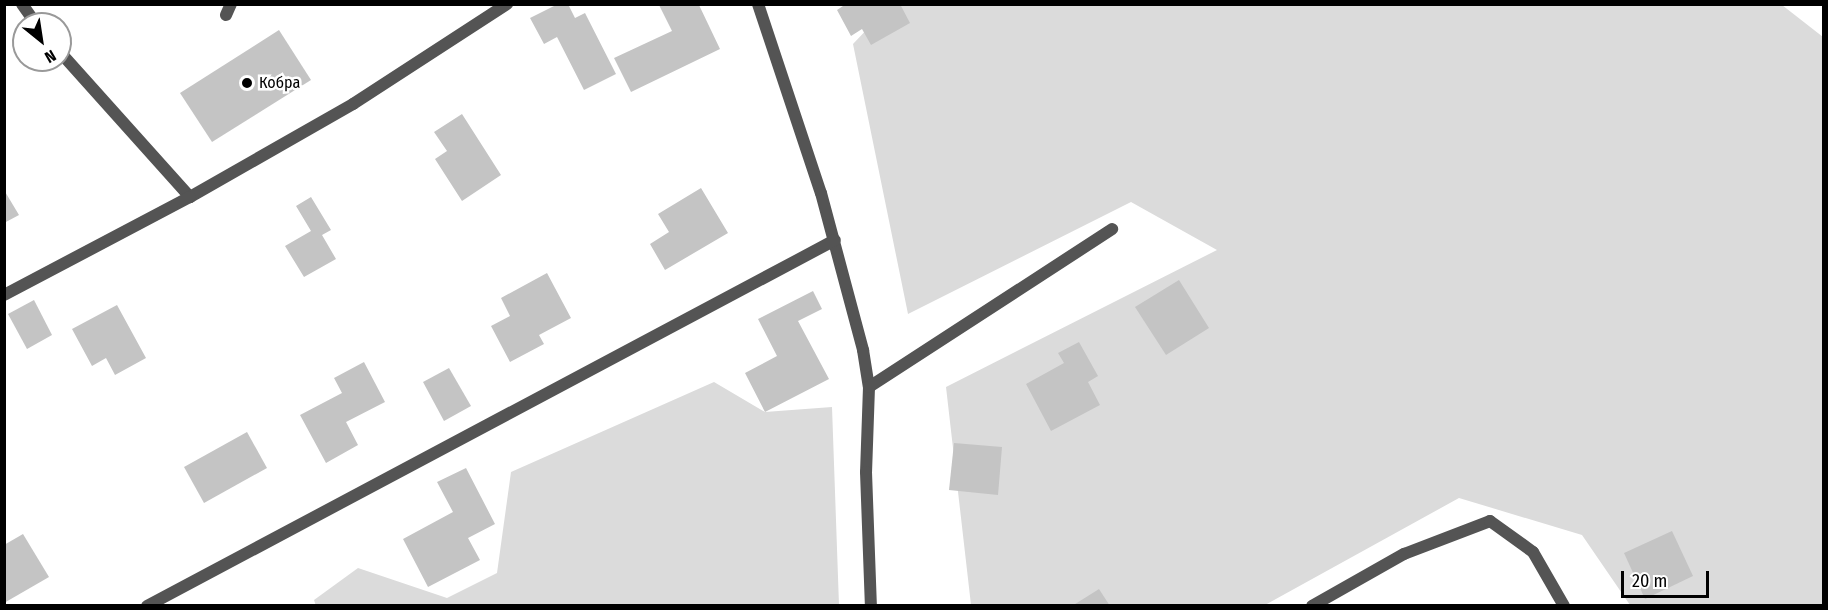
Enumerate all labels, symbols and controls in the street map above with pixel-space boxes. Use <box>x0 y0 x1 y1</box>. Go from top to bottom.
north arrow <box>12 12 72 72</box>
text: N <box>41 46 59 67</box>
place label: Кобра <box>259 73 300 93</box>
marker: Кобра <box>240 76 254 90</box>
scale bar <box>1624 559 1712 597</box>
text: 20 m <box>1632 570 1667 592</box>

